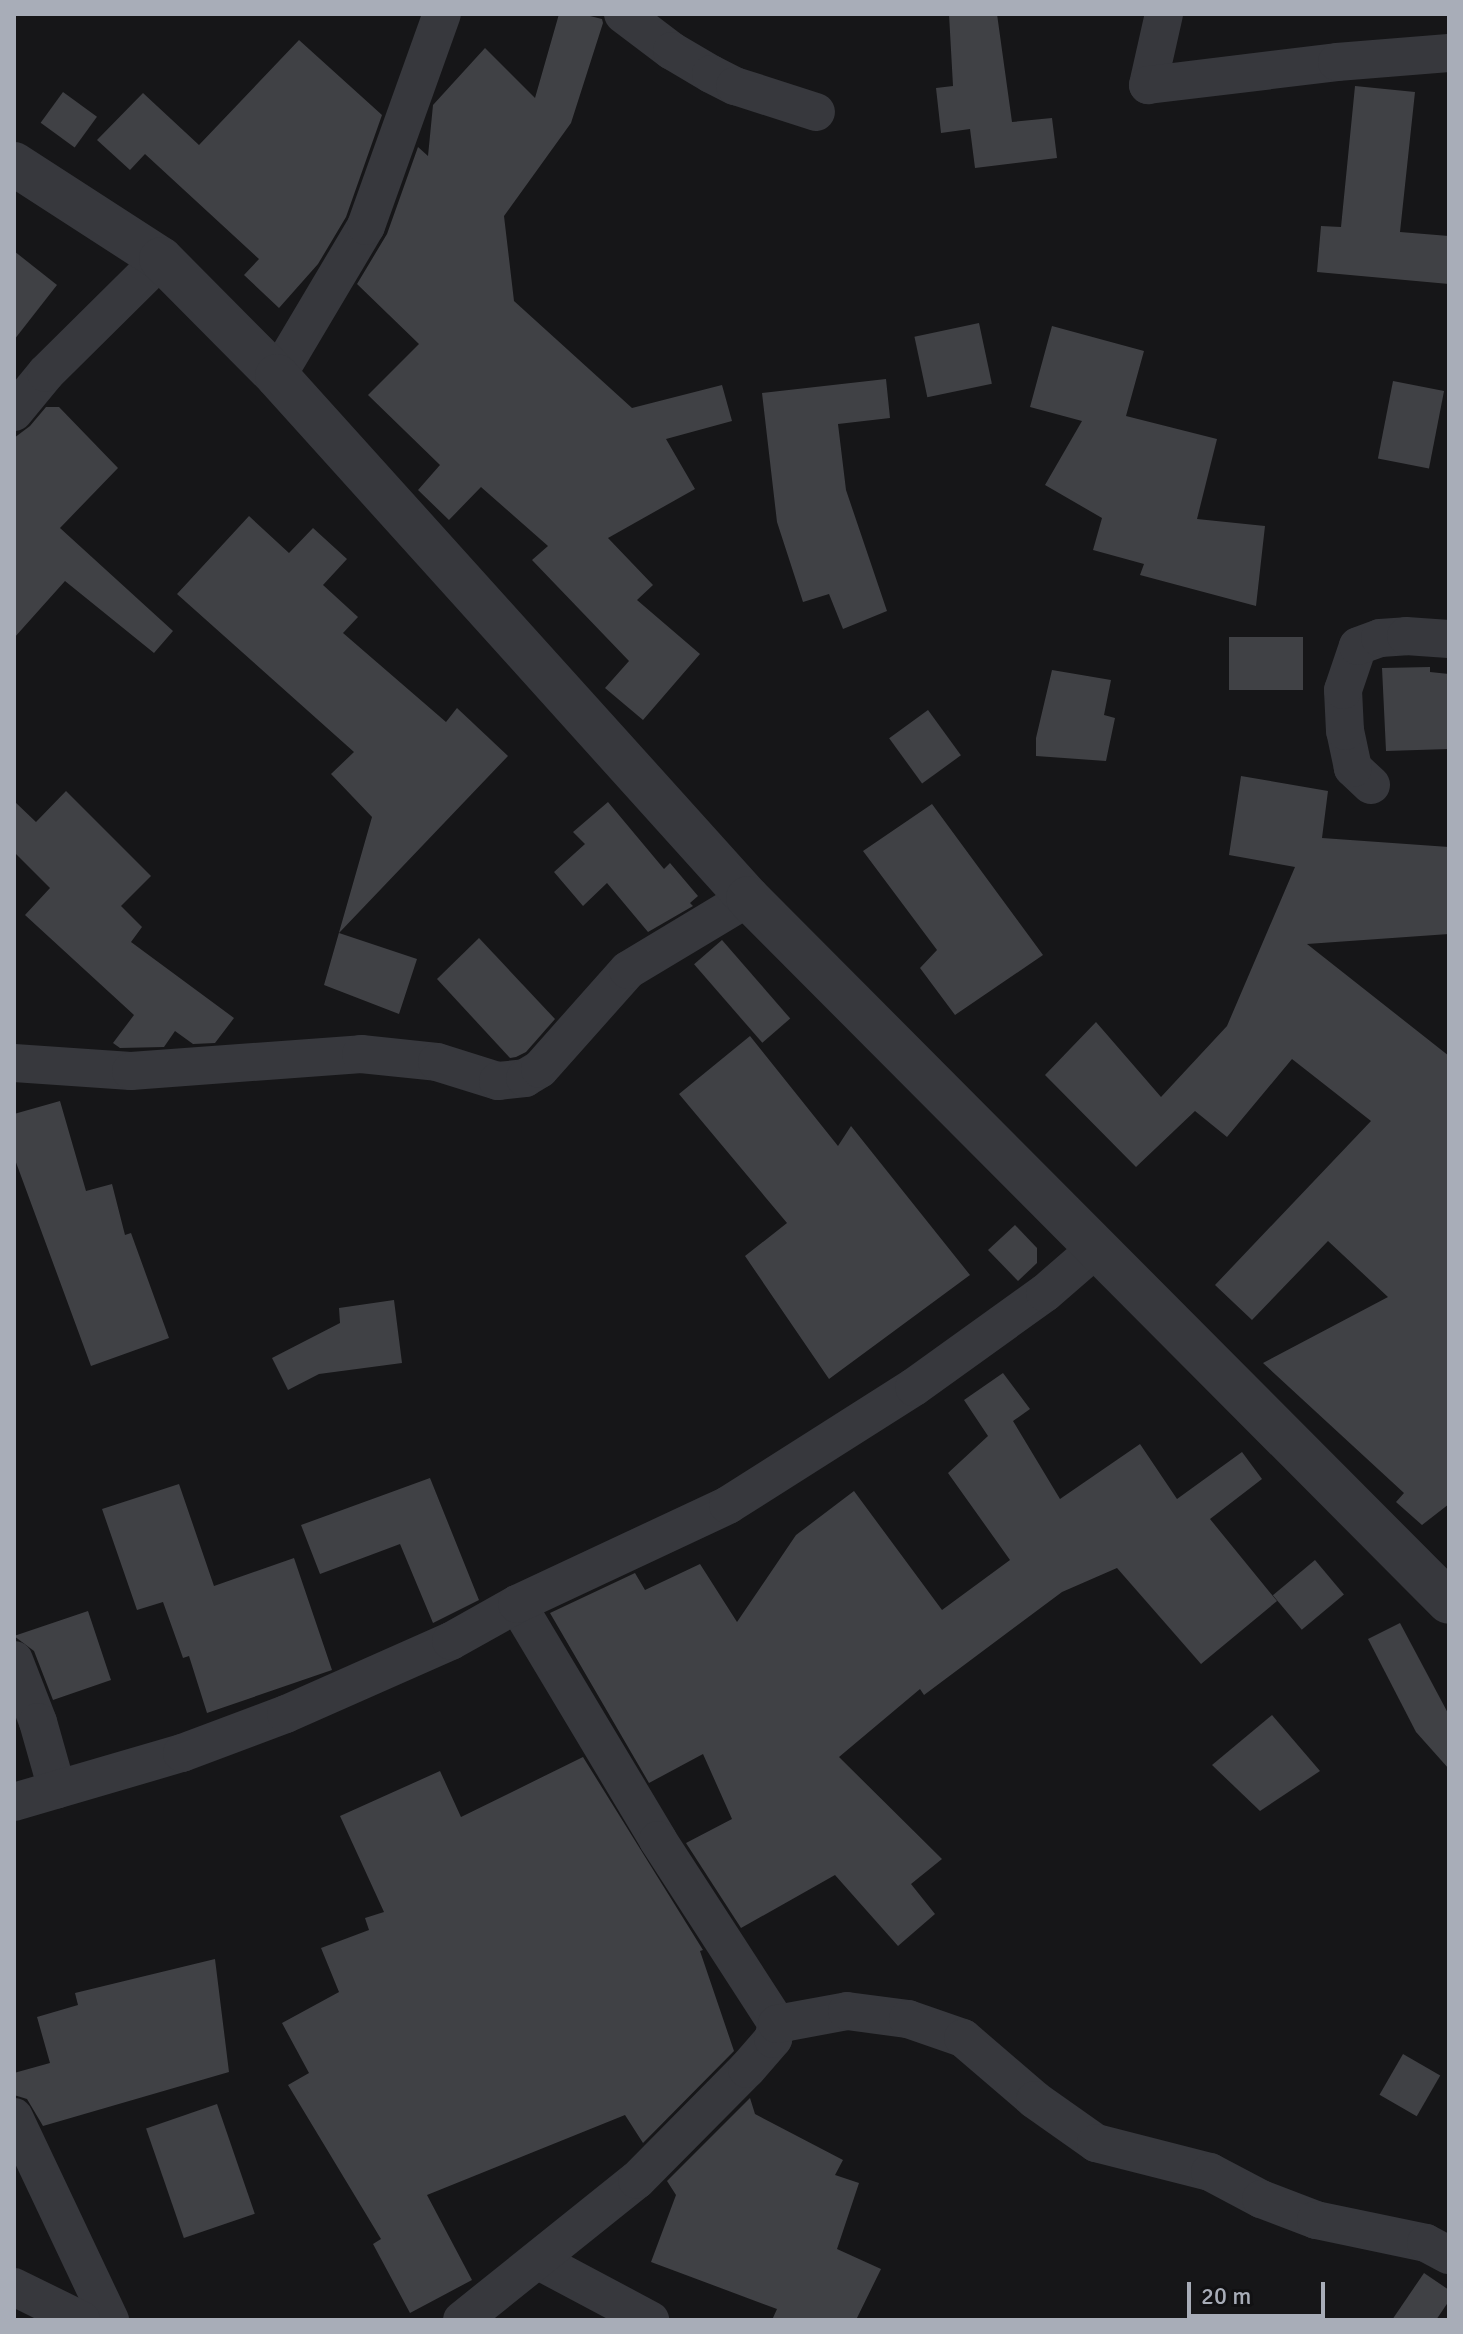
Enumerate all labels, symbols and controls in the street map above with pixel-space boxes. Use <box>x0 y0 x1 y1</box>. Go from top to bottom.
scale bar <box>1191 2266 1329 2316</box>
text: 20 m <box>1201 2281 1251 2311</box>

